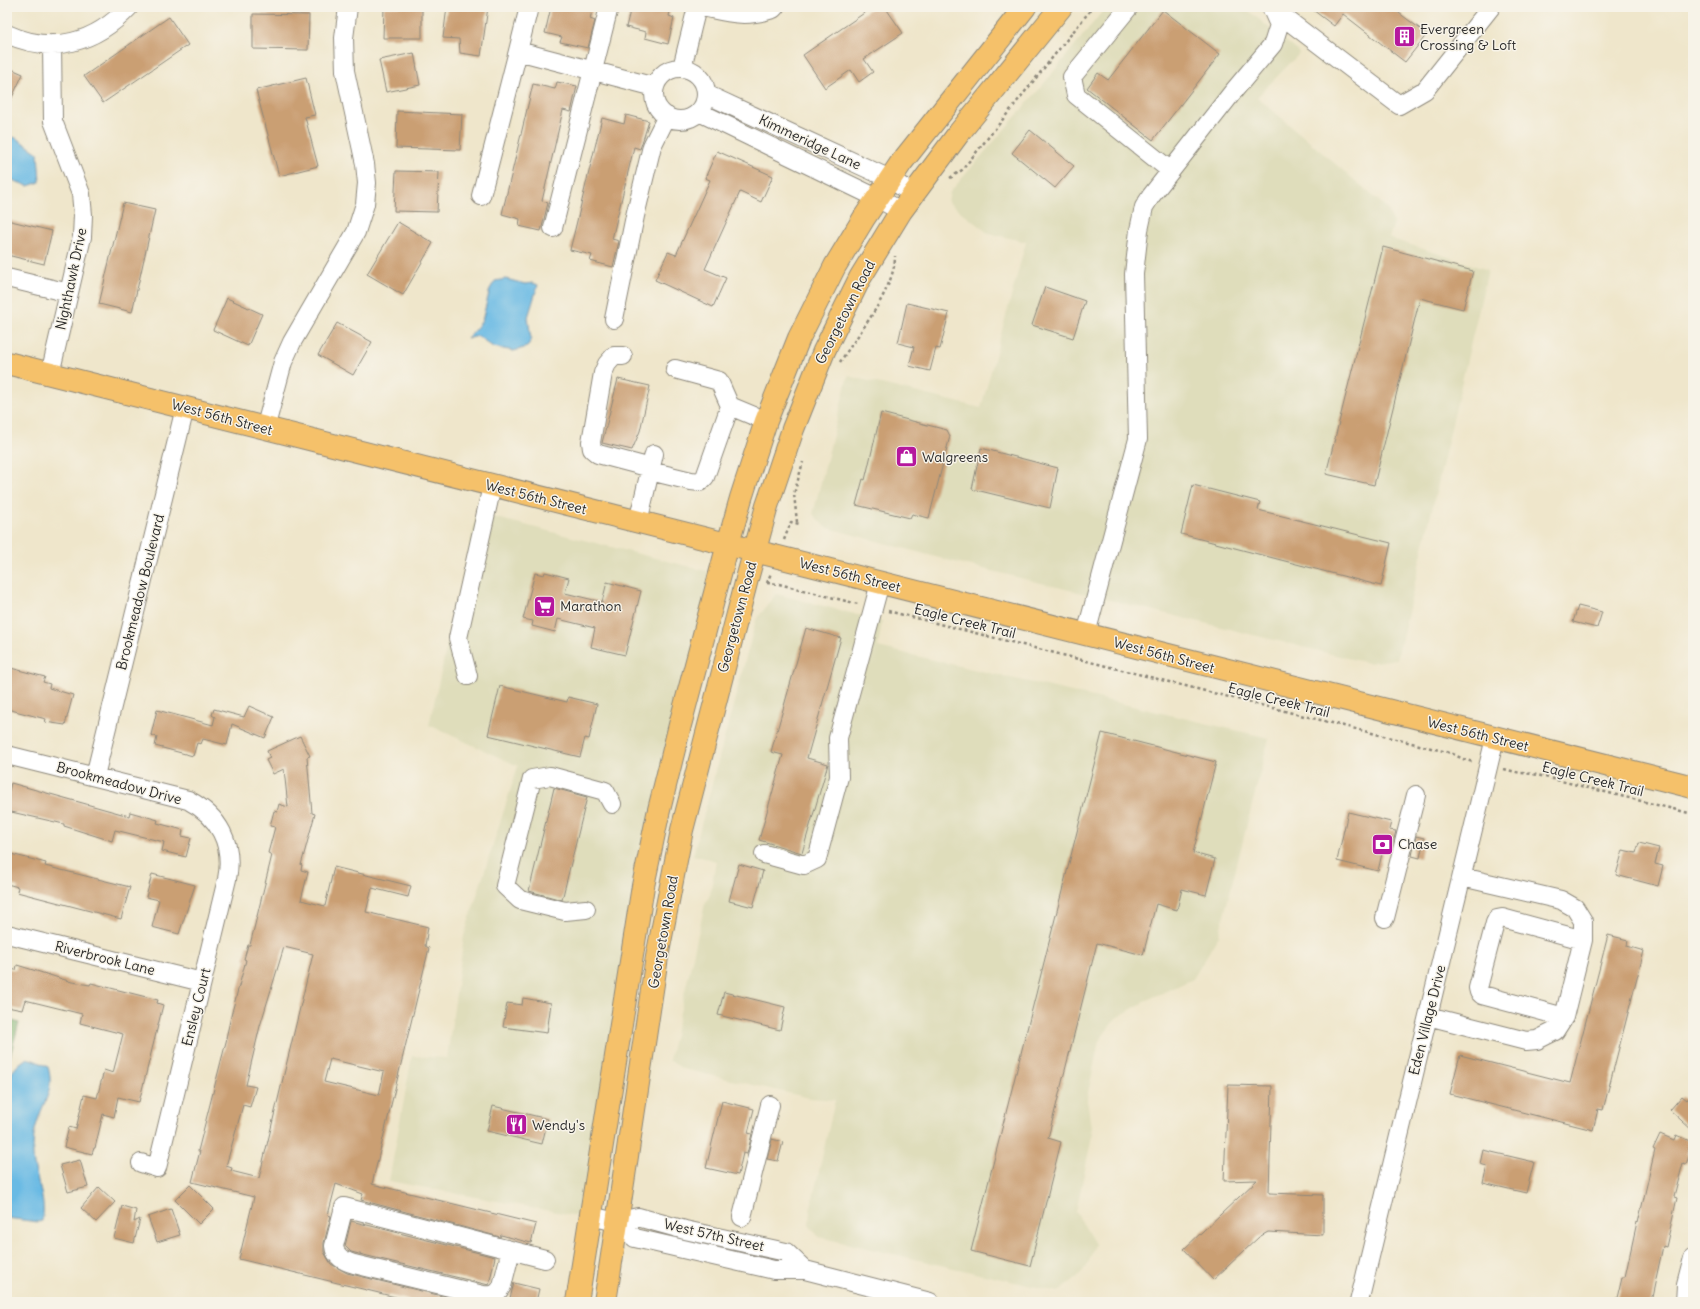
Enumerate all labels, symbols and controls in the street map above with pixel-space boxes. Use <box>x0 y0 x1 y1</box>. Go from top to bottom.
place label: Evergreen Crossing & Loft <box>1420 20 1517 54</box>
building icon: Evergreen Crossing & Loft <box>1391 24 1417 50</box>
street label: Kimmeridge Lane <box>756 110 864 174</box>
street label: Nighthawk Drive <box>51 226 91 332</box>
street label: Georgetown Road <box>811 257 879 367</box>
street label: West 56th Street <box>170 395 275 439</box>
shop icon: Walgreens <box>894 444 920 470</box>
place label: Walgreens <box>922 448 988 466</box>
street label: West 56th Street <box>483 476 589 518</box>
street label: Brookmeadow Boulevard <box>112 512 168 672</box>
street label: West 56th Street <box>797 554 903 596</box>
street label: Georgetown Road <box>714 559 760 675</box>
supermarket icon: Marathon <box>531 593 557 619</box>
place label: Marathon <box>560 597 622 615</box>
street label: Eagle Creek Trail <box>912 600 1018 642</box>
street label: West 56th Street <box>1112 633 1217 677</box>
street label: Eagle Creek Trail <box>1226 679 1332 721</box>
street label: West 56th Street <box>1425 713 1531 755</box>
street label: Brookmeadow Drive <box>54 758 184 808</box>
street label: Eagle Creek Trail <box>1540 758 1646 800</box>
bank icon: Chase <box>1369 831 1395 857</box>
place label: Chase <box>1398 835 1437 853</box>
street label: Georgetown Road <box>644 874 682 990</box>
street label: Riverbrook Lane <box>53 937 157 979</box>
street label: Eden Village Drive <box>1405 963 1449 1077</box>
street label: Ensley Court <box>178 966 214 1048</box>
restaurant icon: Wendy's <box>504 1112 530 1138</box>
place label: Wendy's <box>532 1116 585 1134</box>
street label: West 57th Street <box>662 1215 766 1255</box>

